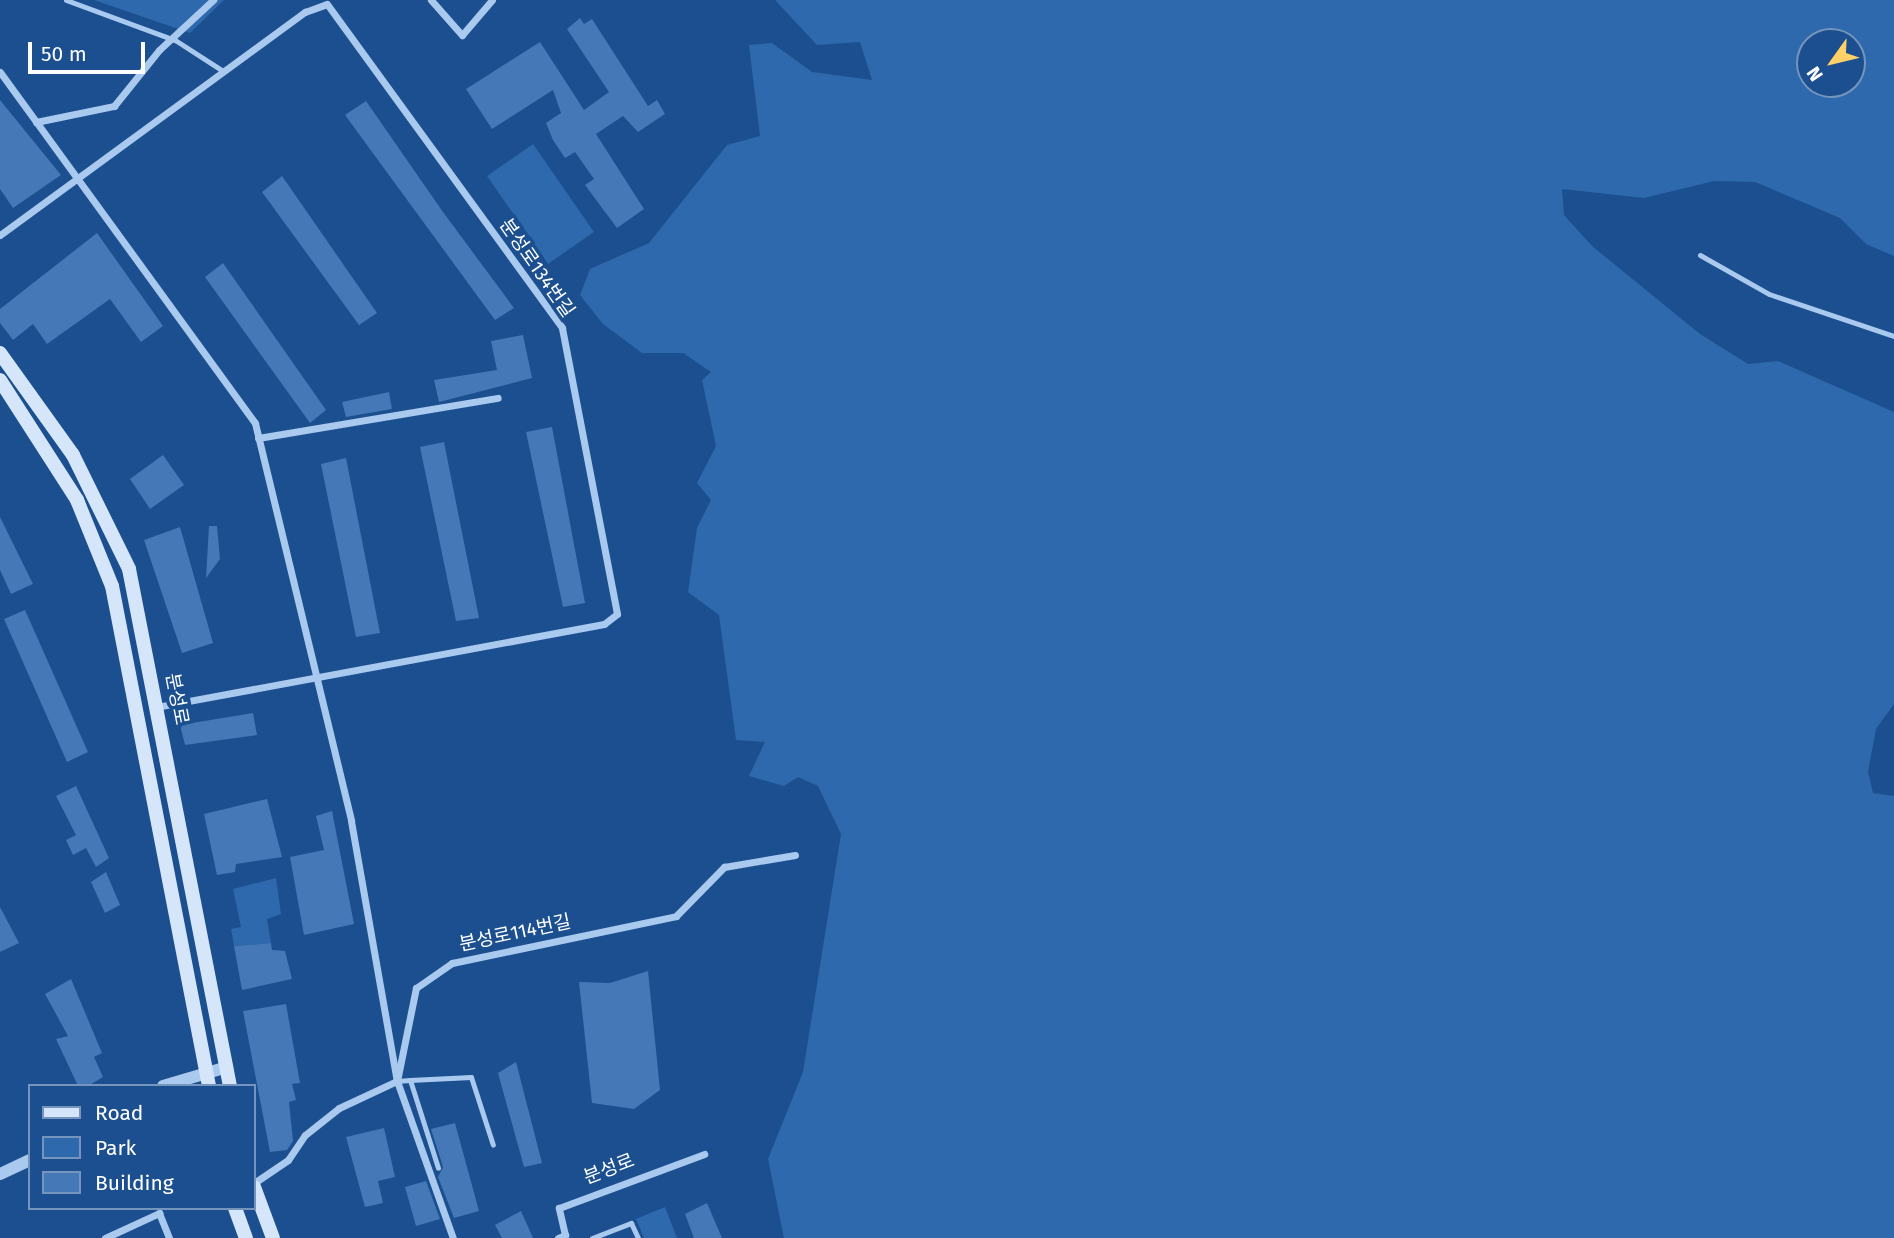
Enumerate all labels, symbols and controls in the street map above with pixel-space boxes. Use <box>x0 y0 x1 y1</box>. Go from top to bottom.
scale bar <box>32 28 149 72</box>
north arrow <box>1796 28 1866 98</box>
text: 50 m <box>41 41 87 67</box>
text: N <box>1802 62 1828 86</box>
street label: 분성로134번길 <box>495 214 579 322</box>
street label: 분성로 <box>161 671 193 727</box>
street label: 분성로114번길 <box>457 910 573 956</box>
legend <box>28 1084 256 1210</box>
text: Road <box>95 1100 143 1126</box>
text: Park <box>95 1135 136 1161</box>
street label: 분성로 <box>580 1149 638 1189</box>
text: Building <box>95 1170 174 1196</box>

